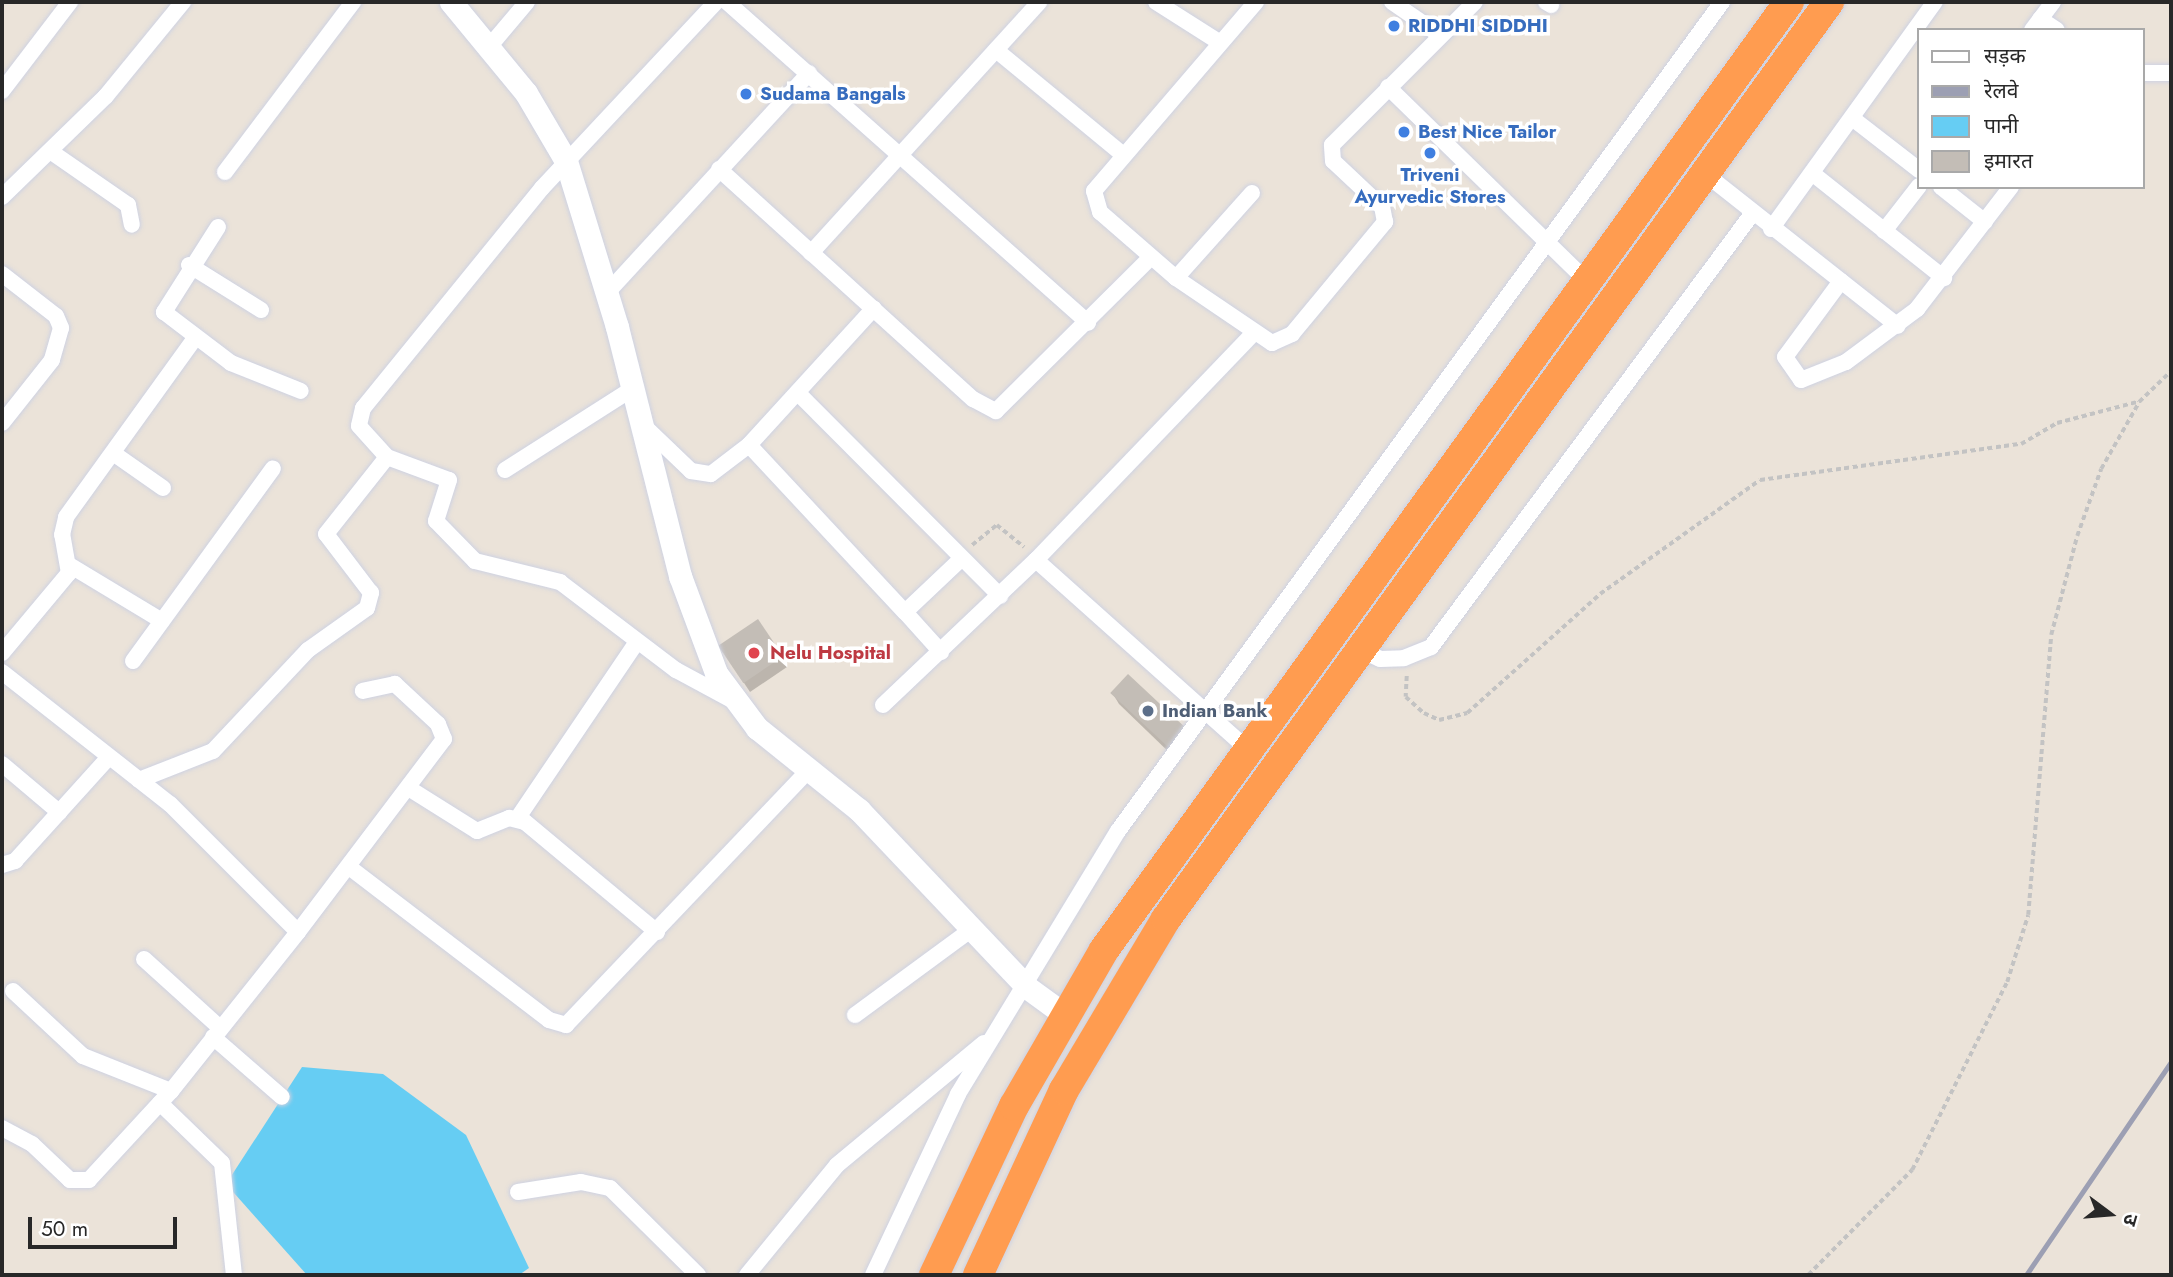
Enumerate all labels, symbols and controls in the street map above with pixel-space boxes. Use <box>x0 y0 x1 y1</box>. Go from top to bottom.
place label: RIDDHI SIDDHI <box>1408 15 1548 37</box>
marker: RIDDHI SIDDHI <box>1386 18 1402 34</box>
legend <box>1918 28 2145 189</box>
text: सड़क <box>1984 41 2026 71</box>
text: रेलवे <box>1984 76 2019 106</box>
place label: Sudama Bangals <box>760 83 906 105</box>
marker: Sudama Bangals <box>738 86 754 102</box>
text: पानी <box>1984 111 2018 141</box>
place label: Best Nice Tailor <box>1418 121 1557 143</box>
marker: Best Nice Tailor <box>1396 124 1412 140</box>
marker: Triveni Ayurvedic Stores <box>1422 145 1438 161</box>
text: इमारत <box>1984 146 2033 176</box>
place label: Triveni Ayurvedic Stores <box>1354 164 1506 208</box>
place label: Nelu Hospital <box>770 642 891 664</box>
marker: Nelu Hospital <box>744 643 764 663</box>
place label: Indian Bank <box>1162 700 1268 722</box>
marker: Indian Bank <box>1140 703 1156 719</box>
north arrow <box>2075 1179 2145 1249</box>
scale bar <box>32 1204 180 1248</box>
text: उ <box>2116 1211 2145 1229</box>
text: 50 m <box>41 1214 88 1244</box>

